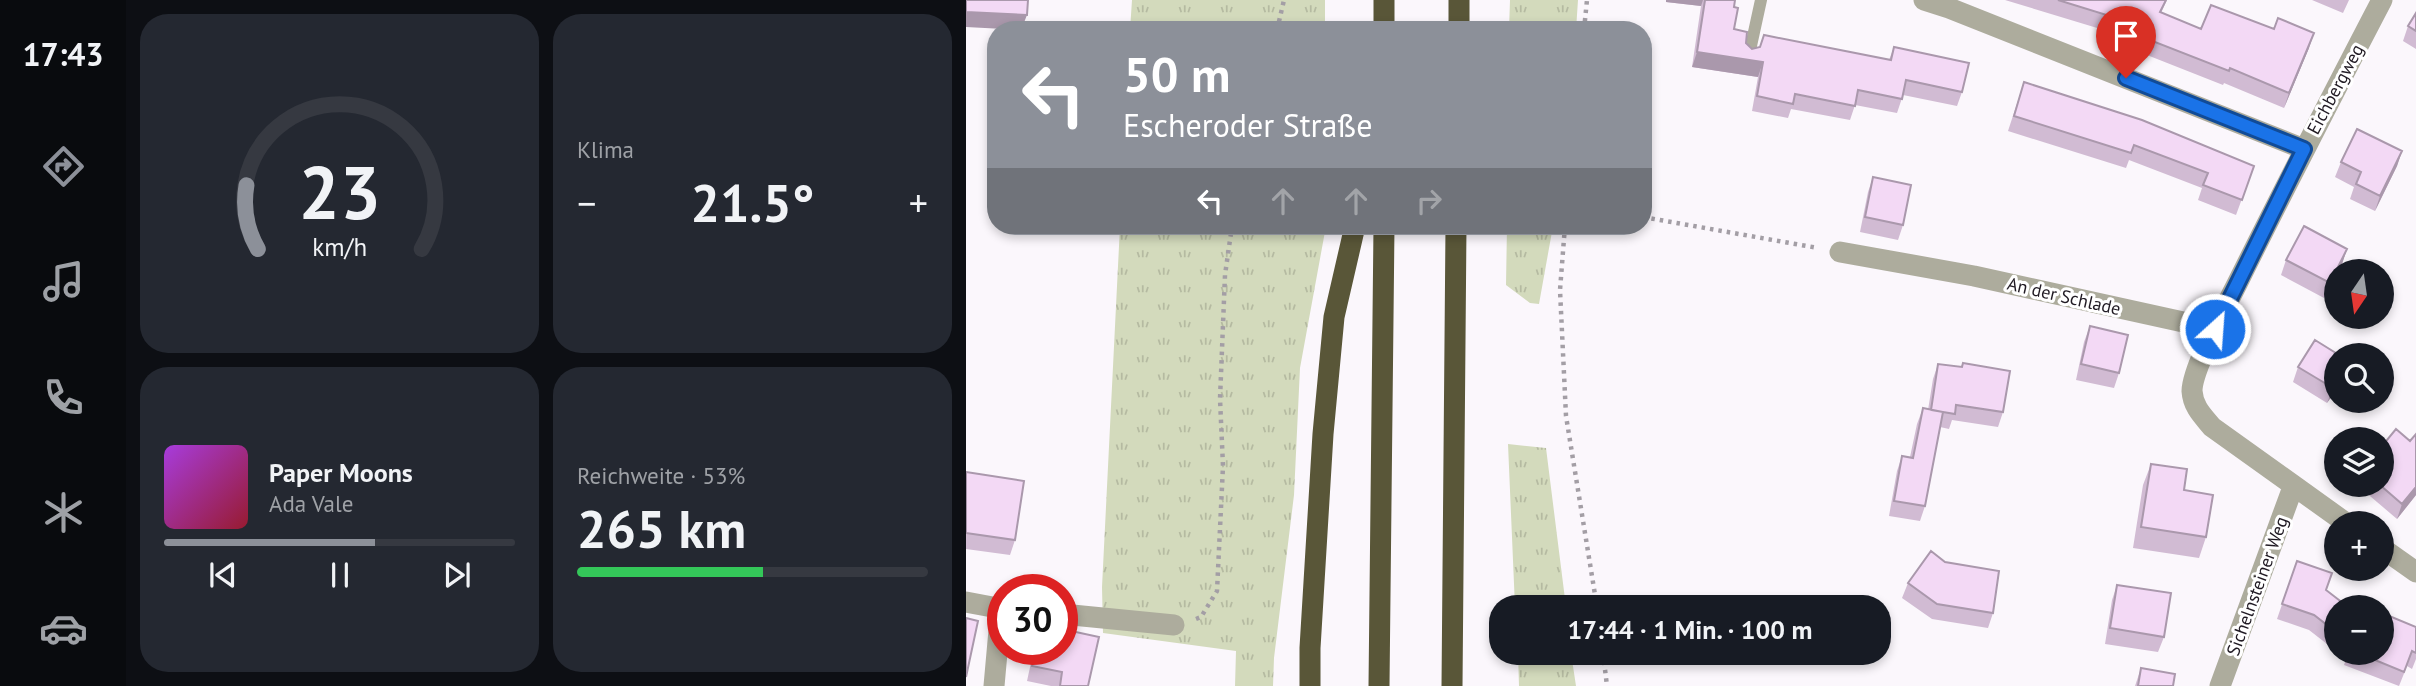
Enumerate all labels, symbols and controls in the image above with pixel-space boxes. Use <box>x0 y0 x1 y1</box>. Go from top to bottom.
pin <box>2096 6 2156 78</box>
icon: arrive <box>2107 17 2145 55</box>
text: 17:43 <box>22 33 104 75</box>
street label: Eichbergweg <box>2302 40 2368 138</box>
text: 50 m <box>1123 42 1230 106</box>
icon: left <box>1008 49 1099 140</box>
text: Escheroder Straße <box>1123 104 1373 146</box>
text: Klima <box>577 135 634 164</box>
icon: directions <box>39 142 88 191</box>
text: 23 <box>298 146 381 240</box>
text: 21.5° <box>691 169 814 236</box>
text: − <box>577 178 596 227</box>
text: + <box>909 178 928 227</box>
icon: left <box>1191 182 1229 220</box>
icon: ahead <box>1264 182 1302 220</box>
icon: ahead <box>1337 182 1375 220</box>
icon: right <box>1410 182 1448 220</box>
text: km/h <box>312 231 367 263</box>
icon: music <box>39 257 88 306</box>
north arrow <box>2324 259 2394 329</box>
map controls <box>2324 259 2394 665</box>
street label: An der Schlade <box>2005 272 2123 320</box>
position arrow <box>2178 292 2252 366</box>
button: search <box>2324 343 2394 413</box>
icon: phone <box>39 373 88 422</box>
button: layers <box>2324 427 2394 497</box>
text: Paper Moons <box>269 456 413 489</box>
text: Reichweite · 53% <box>577 461 745 490</box>
icon: climate <box>39 488 88 537</box>
text: Ada Vale <box>269 489 353 518</box>
text: 265 km <box>577 495 746 562</box>
button: + <box>2324 511 2394 581</box>
street label: Sichelnsteiner Weg <box>2221 513 2293 659</box>
icon: previous <box>204 556 242 594</box>
icon: pause <box>321 556 359 594</box>
icon: next <box>438 556 476 594</box>
speed limit sign: 30 <box>987 574 1078 665</box>
button: − <box>2324 595 2394 665</box>
icon: car <box>39 604 88 653</box>
text: 17:44 · 1 Min. · 100 m <box>1567 613 1813 646</box>

